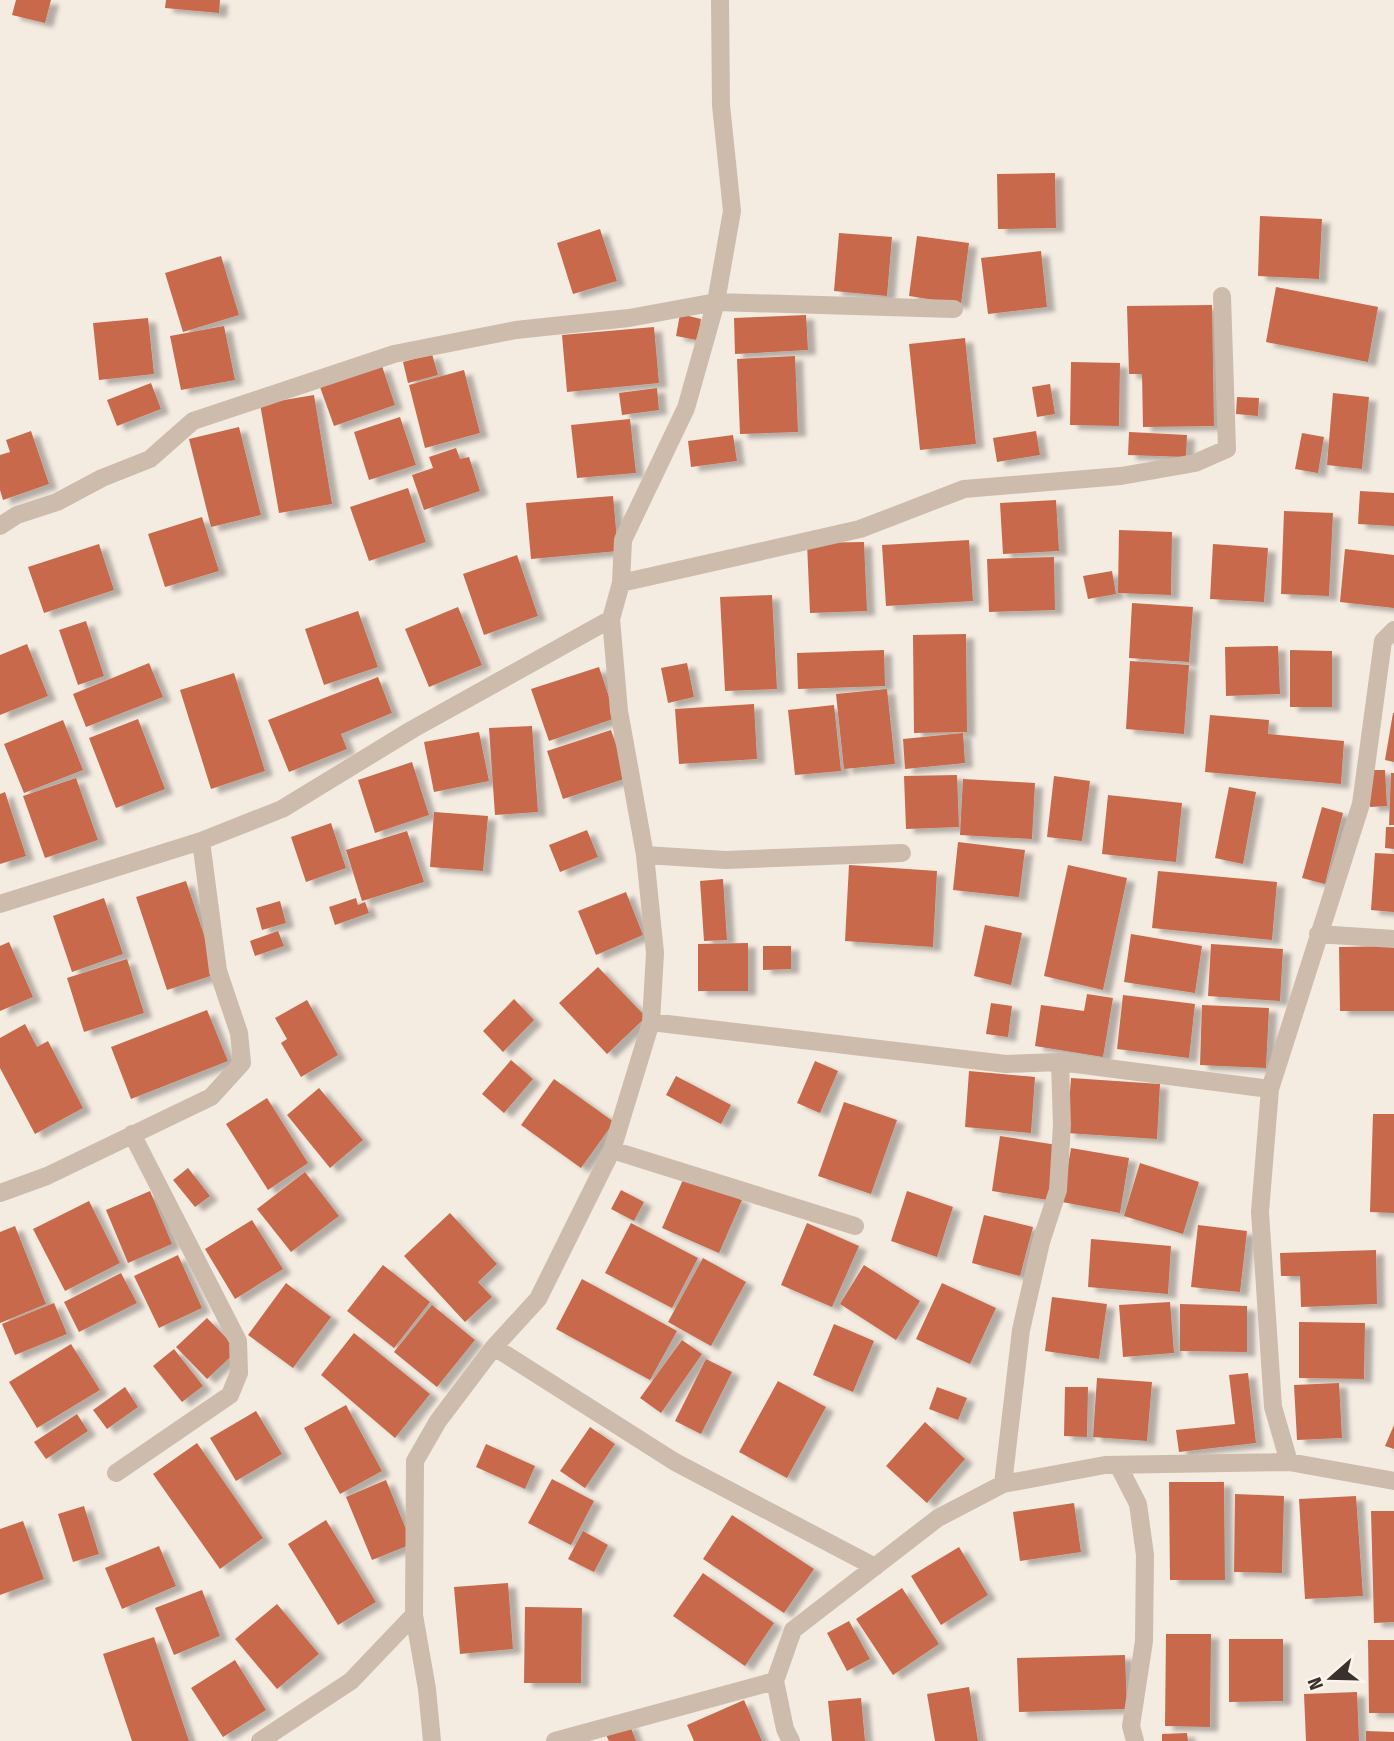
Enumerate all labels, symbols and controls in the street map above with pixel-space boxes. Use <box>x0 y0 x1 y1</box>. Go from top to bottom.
north arrow <box>1296 1643 1366 1713</box>
text: N <box>1303 1674 1328 1693</box>

